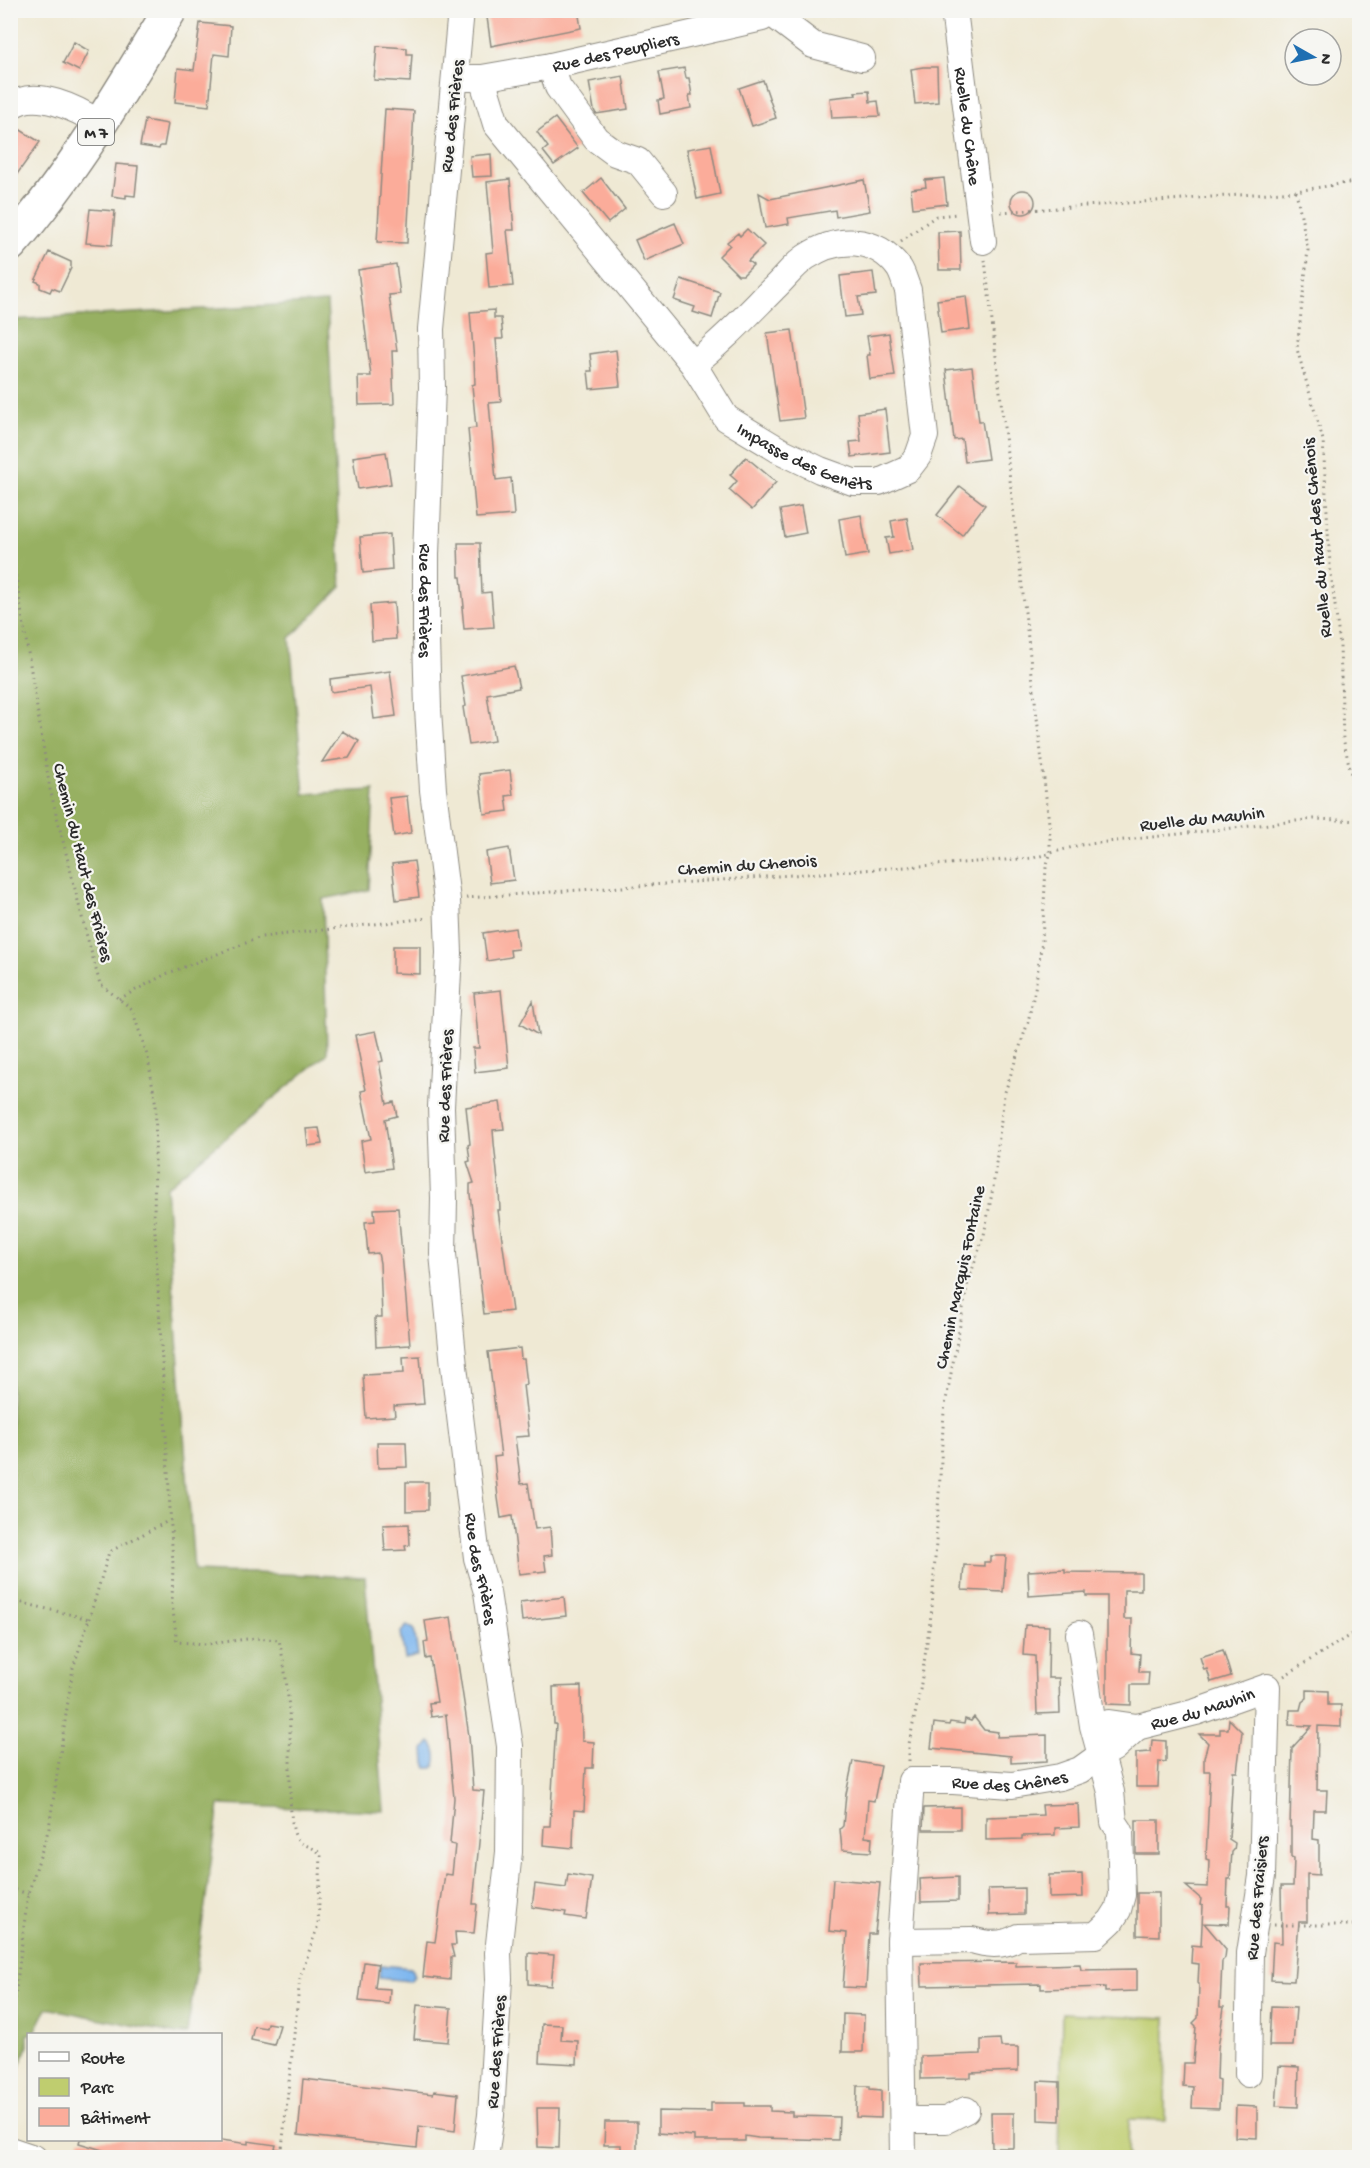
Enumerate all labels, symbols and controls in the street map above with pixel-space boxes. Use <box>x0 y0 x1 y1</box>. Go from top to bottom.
north arrow <box>1283 27 1343 87</box>
street label: Rue des Peupliers <box>551 29 682 78</box>
text: N <box>1314 52 1335 66</box>
street label: Rue des Frières <box>437 57 470 174</box>
street label: Ruelle du Chêne <box>948 66 984 187</box>
road number: M 7 <box>78 119 114 145</box>
street label: Impasse des Genêts <box>732 419 873 496</box>
street label: Ruelle du Haut des Chênois <box>1299 436 1338 638</box>
street label: Rue des Frières <box>413 543 435 659</box>
street label: Chemin du Haut des Frières <box>47 761 117 965</box>
street label: Ruelle du Mauhin <box>1139 803 1266 837</box>
street label: Chemin du Chenois <box>677 851 818 882</box>
street label: Rue des Frières <box>434 1028 459 1143</box>
street label: Chemin Marquis Fontaine <box>932 1183 991 1371</box>
street label: Rue des Frières <box>459 1512 500 1627</box>
street label: Rue du Mauhin <box>1149 1684 1258 1736</box>
street label: Rue des Chênes <box>951 1767 1072 1798</box>
street label: Rue des Fraisiers <box>1243 1834 1274 1961</box>
street label: Rue des Frières <box>483 1994 512 2109</box>
legend <box>27 2033 222 2141</box>
text: Route <box>81 2049 126 2070</box>
text: Parc <box>80 2079 114 2100</box>
text: Bâtiment <box>80 2109 151 2130</box>

